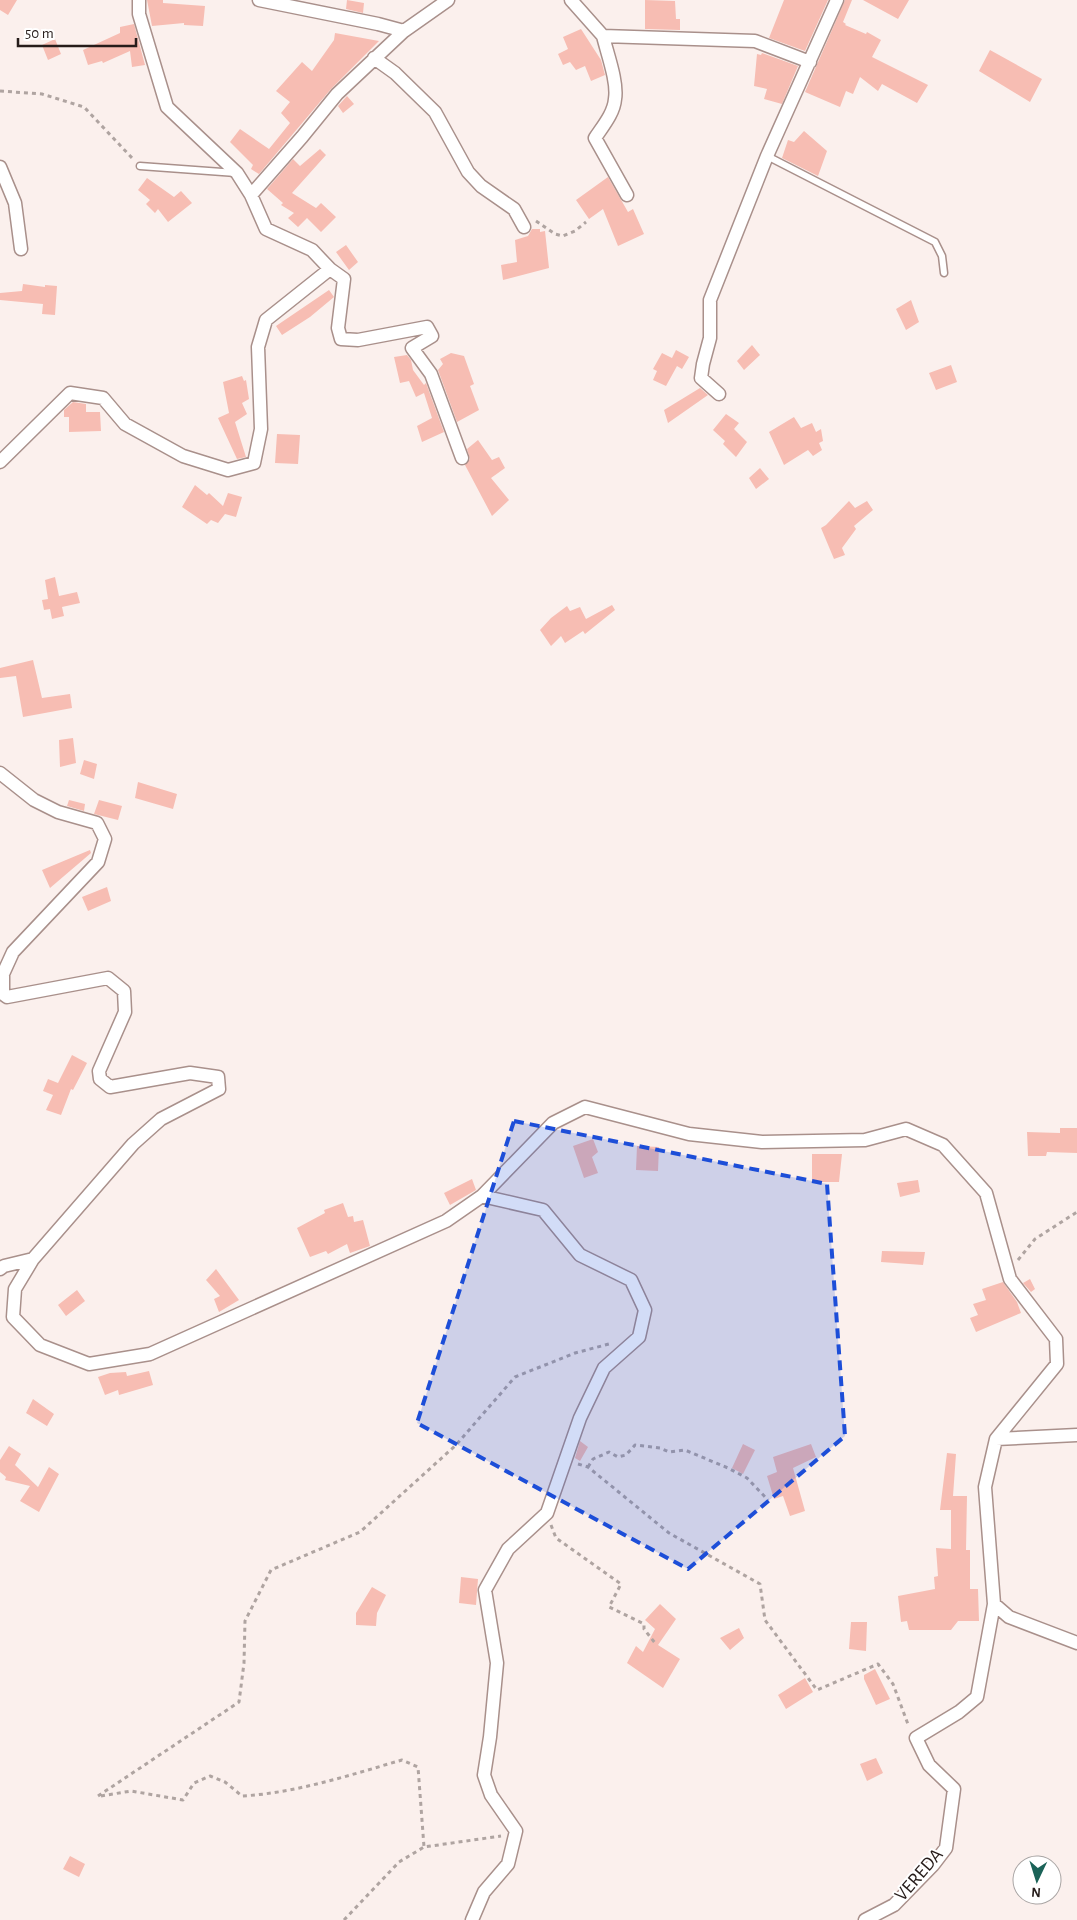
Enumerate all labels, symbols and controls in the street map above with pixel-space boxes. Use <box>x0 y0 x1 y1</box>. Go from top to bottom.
scale bar <box>18 15 135 47</box>
text: 50 m <box>25 26 54 41</box>
street label: VEREDA <box>891 1845 947 1905</box>
north arrow <box>1012 1855 1062 1905</box>
text: N <box>1031 1885 1042 1899</box>

